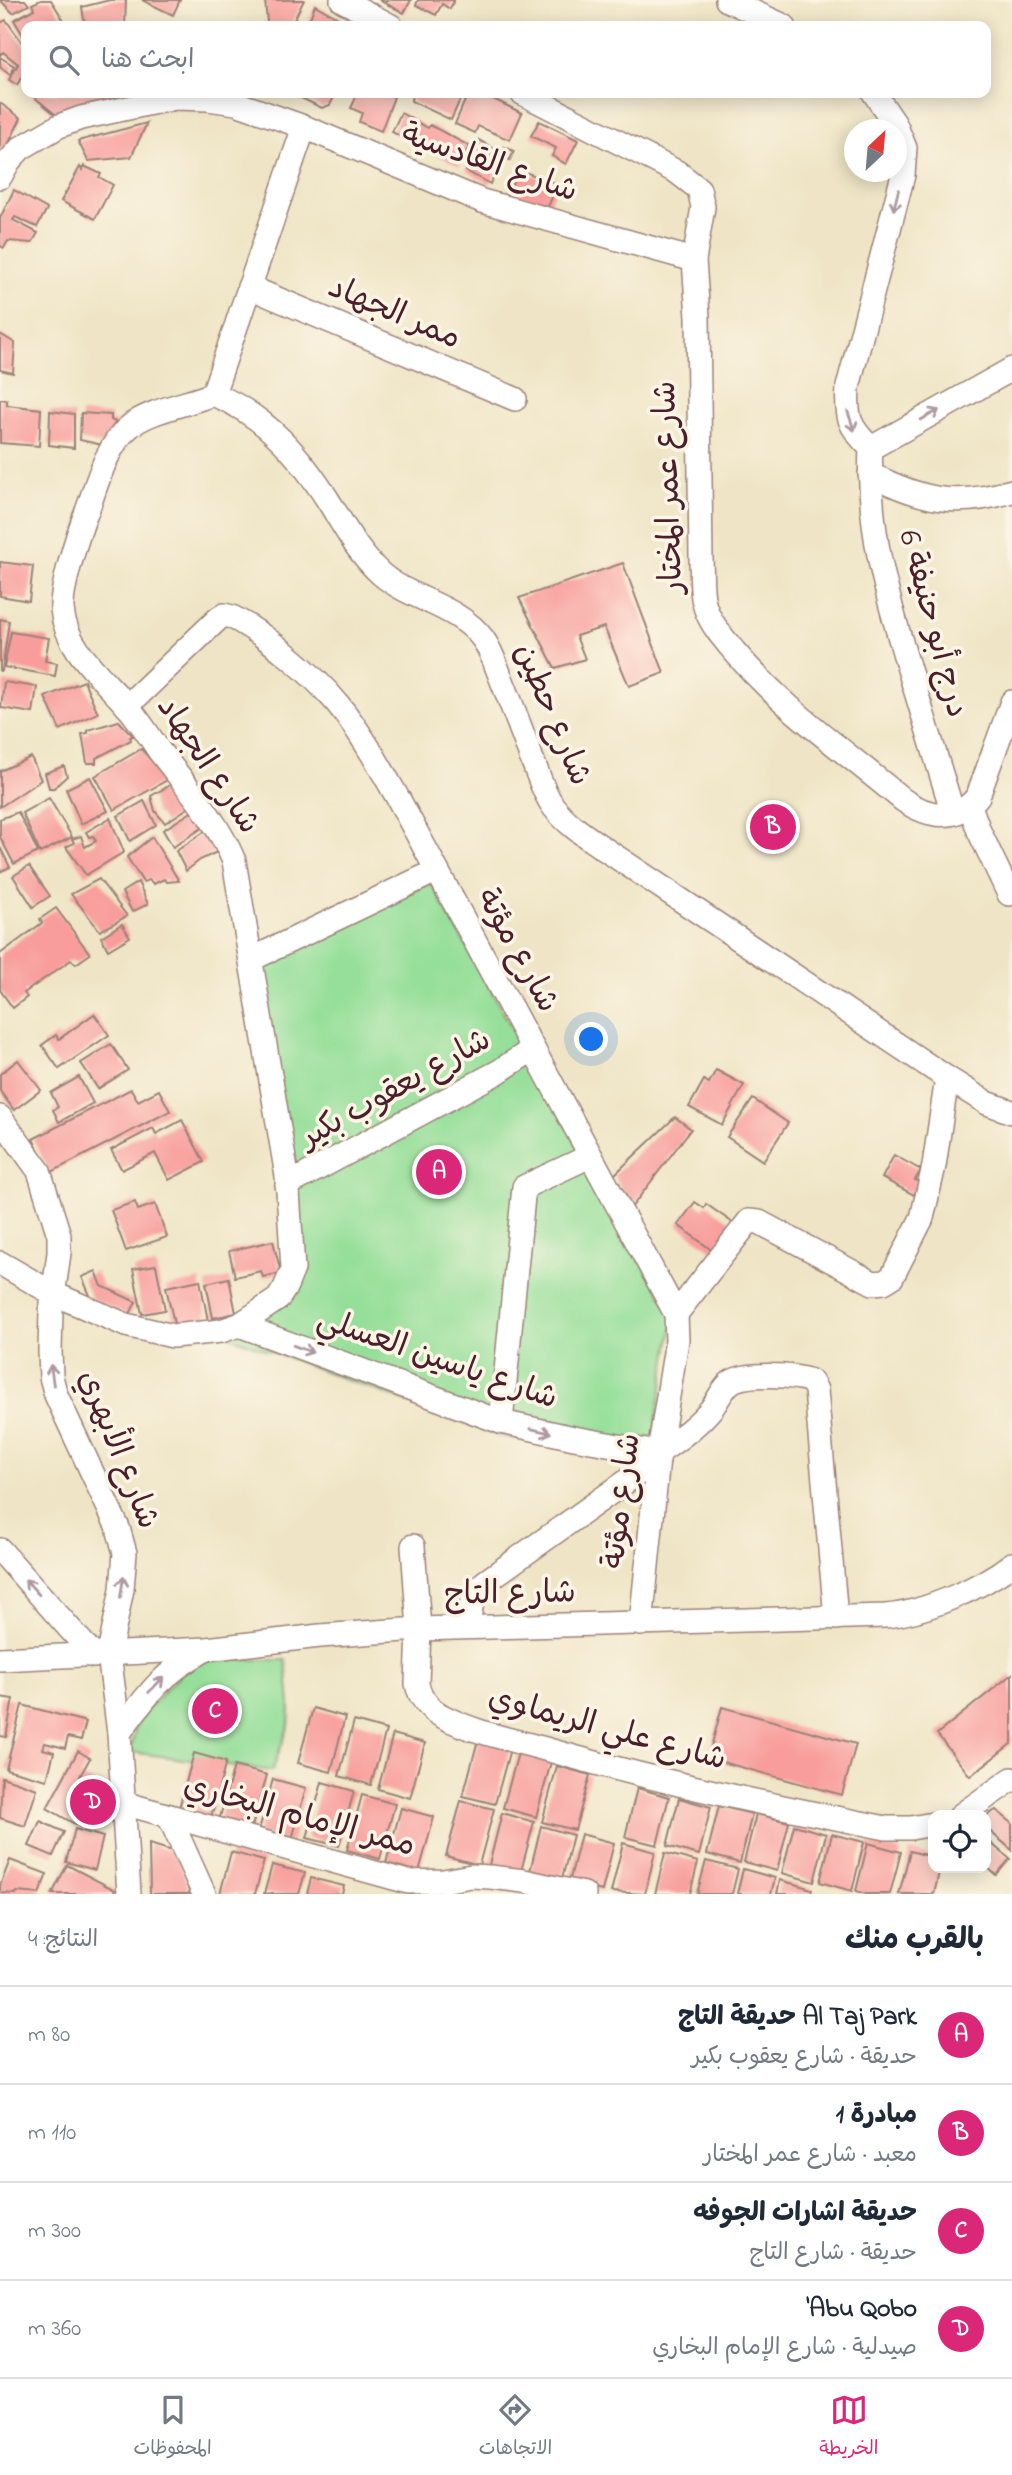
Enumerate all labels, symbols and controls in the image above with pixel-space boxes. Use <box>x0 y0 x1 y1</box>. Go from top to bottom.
search box <box>21 21 991 98</box>
icon: search <box>45 41 83 79</box>
text: ابحث هنا <box>101 42 194 80</box>
street label: شارع القادسية <box>395 112 583 216</box>
north arrow <box>844 119 907 182</box>
one-way arrow <box>889 189 902 211</box>
street label: ممر الجهاد <box>320 265 468 363</box>
street label: شارع عمر المختار <box>643 380 697 597</box>
one-way arrow <box>920 407 940 421</box>
one-way arrow <box>846 410 859 432</box>
street label: درج أبو حنيفة 6 <box>884 525 980 723</box>
street label: شارع حطين <box>500 636 602 794</box>
street label: شارع الجهاد <box>143 687 271 845</box>
pin: B <box>750 801 796 853</box>
street label: شارع مؤتة <box>462 880 570 1022</box>
street label: شارع يعقوب بكير <box>289 1018 500 1163</box>
your location <box>574 1022 608 1056</box>
pin: A <box>416 1146 462 1198</box>
street label: شارع ياسين العسلي <box>310 1297 564 1424</box>
one-way arrow <box>291 1344 313 1356</box>
street label: شارع الأبهري <box>64 1363 171 1537</box>
one-way arrow <box>46 1364 59 1387</box>
one-way arrow <box>529 1425 552 1438</box>
street label: شارع مؤتة <box>591 1431 655 1571</box>
street label: شارع التاج <box>444 1570 576 1620</box>
one-way arrow <box>116 1576 129 1599</box>
one-way arrow <box>24 1578 40 1596</box>
one-way arrow <box>148 1676 165 1693</box>
street label: شارع علي الريماوي <box>482 1676 731 1785</box>
pin: C <box>192 1685 238 1737</box>
street label: ممر الإمام البخاري <box>178 1763 420 1871</box>
pin: D <box>70 1776 116 1828</box>
map controls <box>928 1810 991 1873</box>
button: locate <box>928 1810 991 1873</box>
text: بالقرب منك <box>845 1919 984 1963</box>
text: النتائج: 4 <box>28 1924 98 1957</box>
text: Al Taj Park حديقة التاج <box>678 1999 917 2037</box>
text: 80 m <box>28 2019 70 2052</box>
text: A <box>954 2019 968 2052</box>
text: حديقة · شارع يعقوب بكير <box>692 2041 917 2074</box>
text: مبادرة 1 <box>836 2097 917 2135</box>
text: 110 m <box>28 2117 76 2150</box>
text: B <box>953 2117 969 2150</box>
text: معبد · شارع عمر المختار <box>704 2139 917 2172</box>
text: حديقة اشارات الجوفه <box>693 2195 917 2233</box>
text: 300 m <box>28 2215 81 2248</box>
text: C <box>955 2215 967 2248</box>
text: حديقة · شارع التاج <box>749 2237 917 2270</box>
text: Abu Qobo' <box>807 2291 917 2329</box>
text: 360 m <box>28 2313 81 2346</box>
text: D <box>953 2313 969 2346</box>
text: صيدلية · شارع الإمام البخاري <box>652 2332 917 2365</box>
tab: المحفوظات <box>134 2391 212 2464</box>
tab: الاتجاهات <box>479 2391 552 2464</box>
tab: الخريطة <box>819 2391 878 2464</box>

